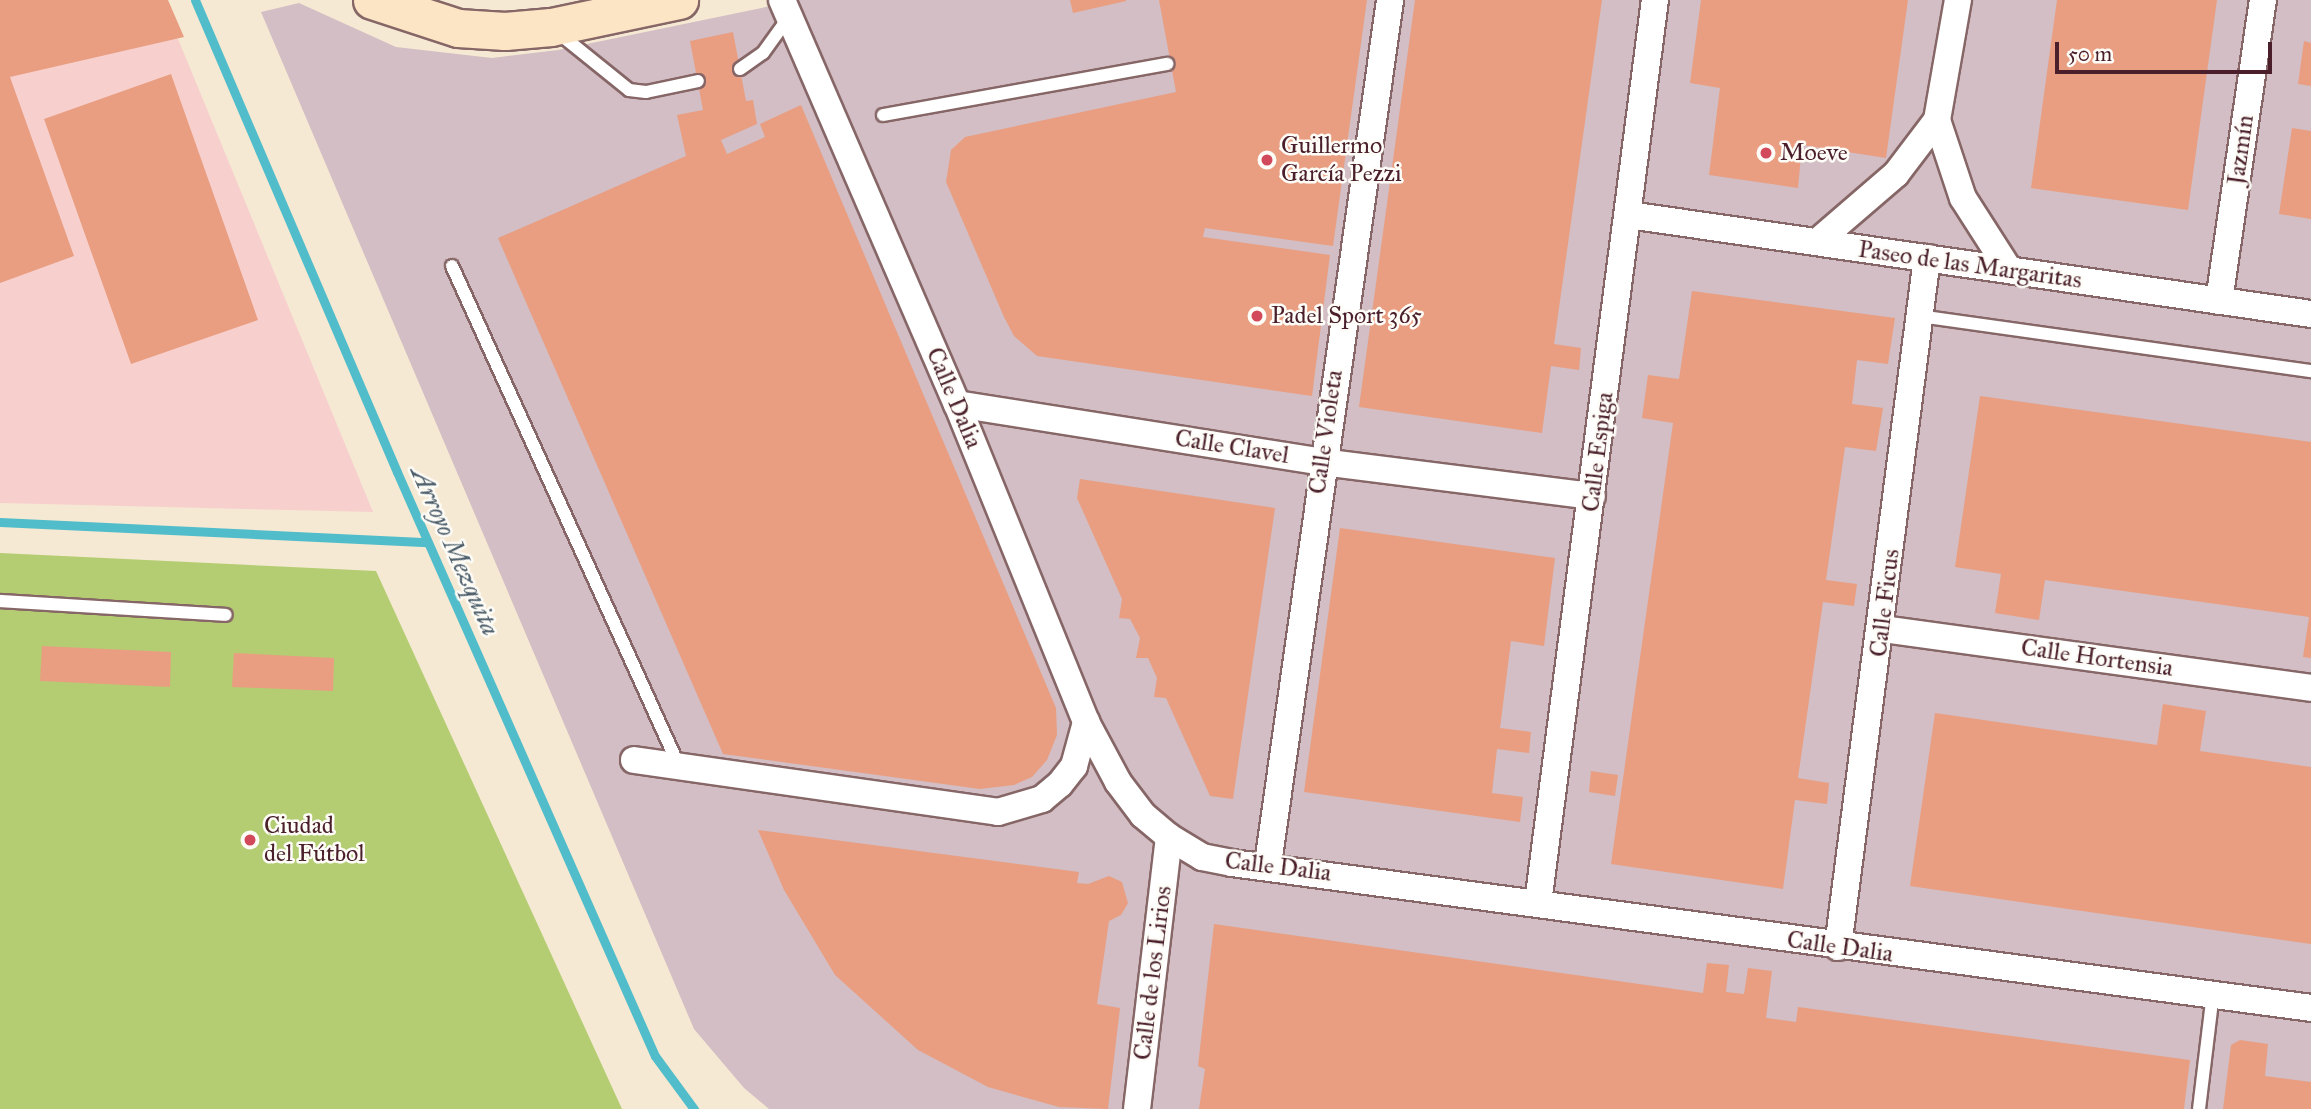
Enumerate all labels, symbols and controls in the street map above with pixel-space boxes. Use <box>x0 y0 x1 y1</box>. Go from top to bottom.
scale bar <box>2059 28 2276 72</box>
text: 50 m <box>2068 41 2112 67</box>
street label: Jazmín <box>2222 113 2260 187</box>
place label: Guillermo García Pezzi <box>1281 132 1402 188</box>
place label: Moeve <box>1780 139 1848 167</box>
marker: Moeve <box>1758 145 1774 161</box>
marker: Guillermo García Pezzi <box>1259 152 1275 168</box>
street label: Paseo de las Margaritas <box>1856 235 2084 295</box>
place label: Padel Sport 365 <box>1271 302 1422 330</box>
marker: Padel Sport 365 <box>1249 308 1265 324</box>
street label: Calle Dalia <box>920 343 988 453</box>
street label: Calle Violeta <box>1303 368 1349 496</box>
street label: Calle Espiga <box>1576 390 1620 514</box>
street label: Calle Clavel <box>1173 424 1291 470</box>
water label: Arroyo Mezquita <box>404 462 506 640</box>
street label: Calle Ficus <box>1864 547 1906 659</box>
street label: Calle Hortensia <box>2019 633 2175 683</box>
place label: Ciudad del Fútbol <box>264 812 365 868</box>
marker: Ciudad del Fútbol <box>242 832 258 848</box>
street label: Calle Dalia <box>1223 846 1333 888</box>
street label: Calle de los Lirios <box>1128 884 1178 1062</box>
street label: Calle Dalia <box>1785 925 1895 969</box>

